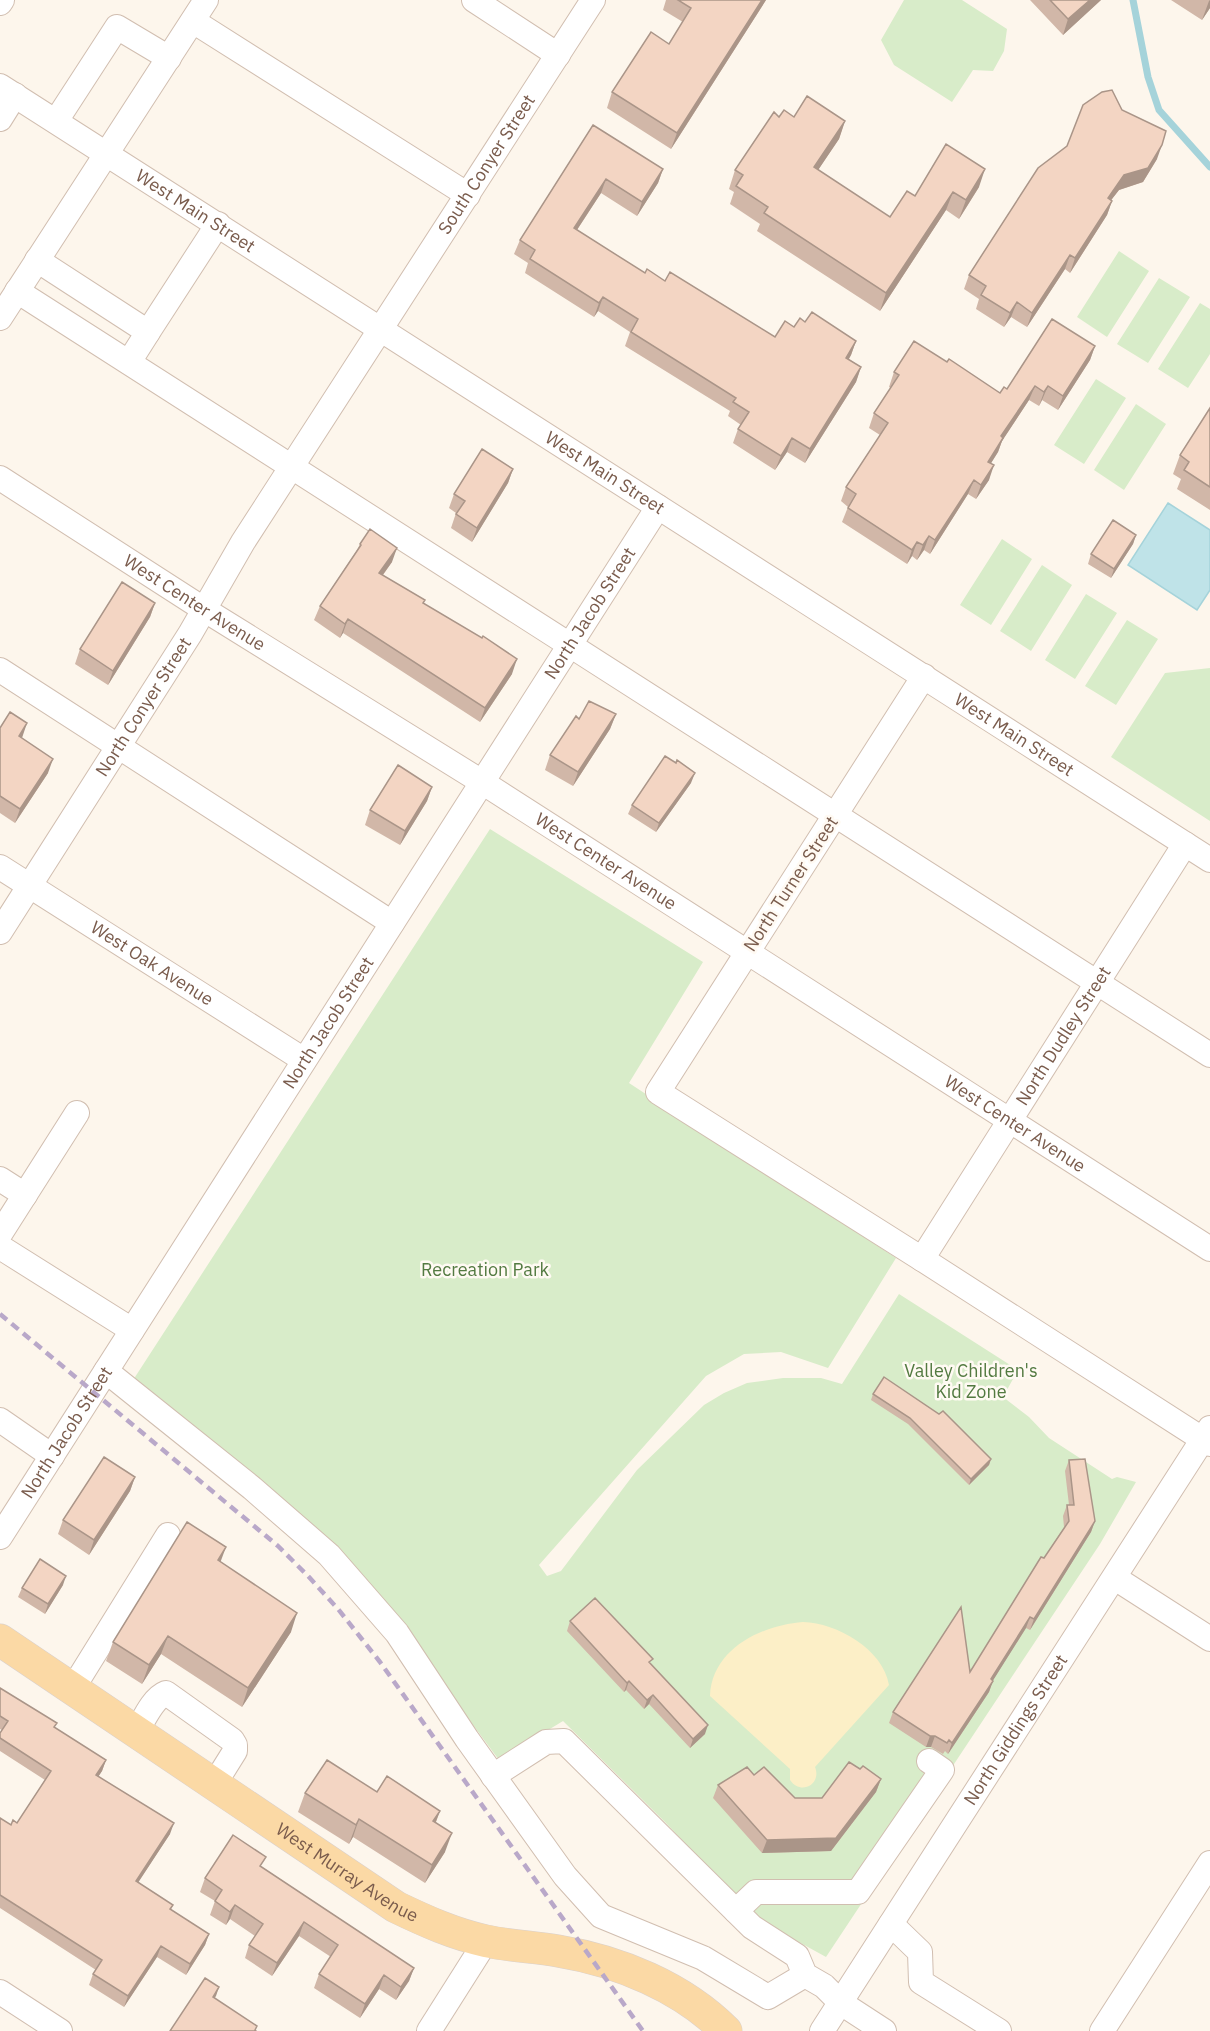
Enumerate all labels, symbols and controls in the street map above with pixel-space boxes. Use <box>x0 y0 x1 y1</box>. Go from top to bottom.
street label: South Conyer Street <box>433 90 540 239</box>
street label: West Main Street <box>132 164 260 257</box>
street label: West Main Street <box>541 426 669 519</box>
street label: North Jacob Street <box>539 543 640 683</box>
street label: West Center Avenue <box>120 549 270 656</box>
street label: North Conyer Street <box>90 633 196 781</box>
street label: West Main Street <box>950 688 1079 781</box>
street label: West Center Avenue <box>531 807 681 915</box>
street label: North Turner Street <box>738 812 843 956</box>
street label: West Oak Avenue <box>86 916 218 1011</box>
street label: North Jacob Street <box>277 952 379 1093</box>
street label: North Dudley Street <box>1010 962 1116 1110</box>
street label: West Center Avenue <box>940 1070 1090 1177</box>
park label: Recreation Park <box>421 1258 550 1281</box>
park label: Valley Children's Kid Zone <box>904 1359 1038 1403</box>
street label: North Jacob Street <box>16 1362 117 1503</box>
street label: North Giddings Street <box>958 1650 1072 1809</box>
street label: West Murray Avenue <box>272 1817 422 1927</box>

